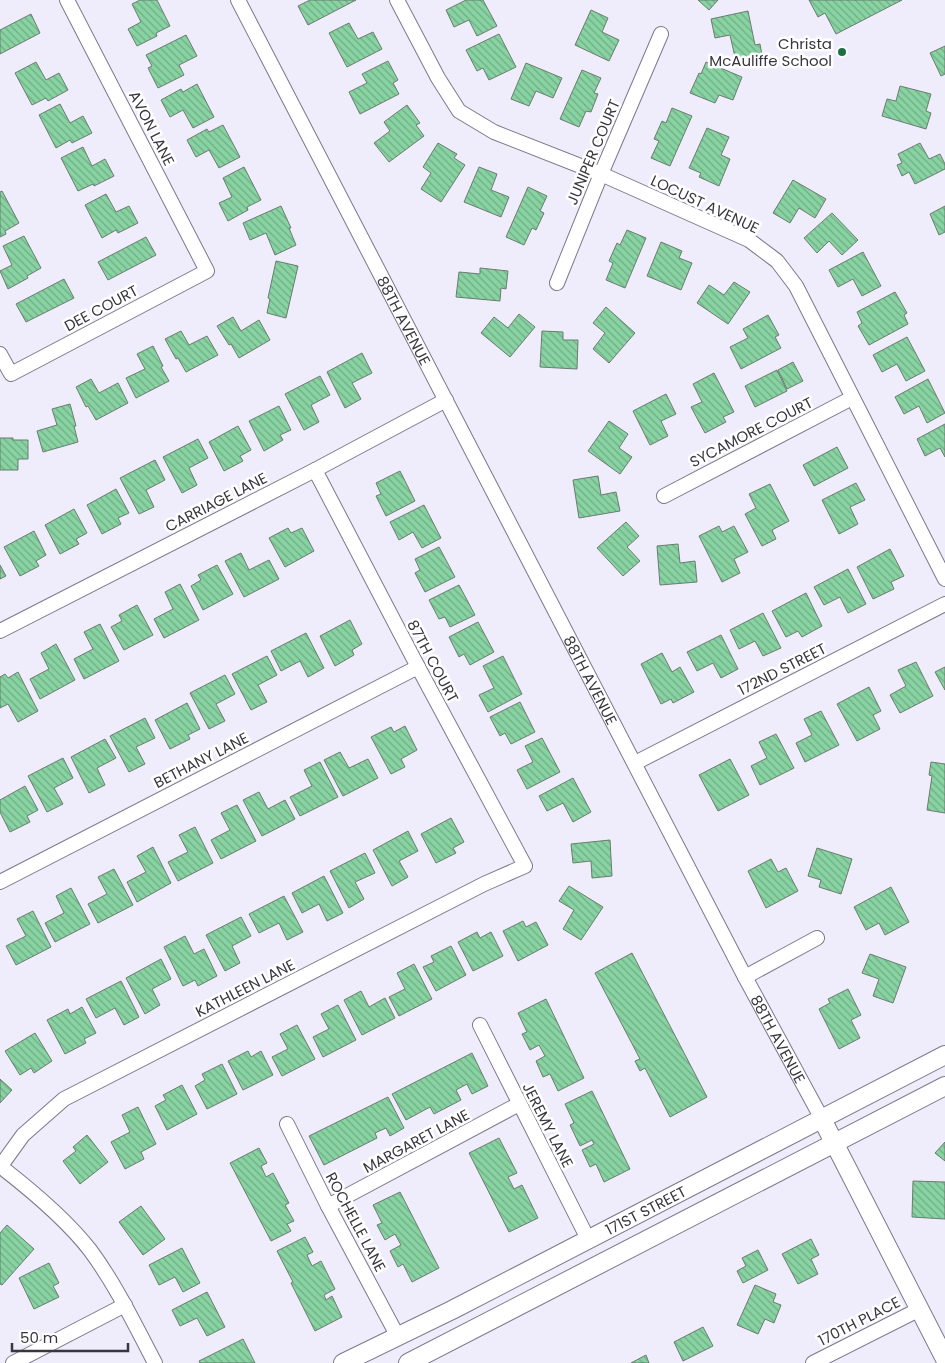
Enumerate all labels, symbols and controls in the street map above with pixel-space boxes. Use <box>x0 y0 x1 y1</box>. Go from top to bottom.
place label: Christa McAuliffe School <box>709 33 832 71</box>
marker: Christa McAuliffe School <box>836 46 848 58</box>
street label: AVON LANE <box>124 87 180 169</box>
street label: JUNIPER COURT <box>561 96 625 208</box>
street label: LOCUST AVENUE <box>647 170 763 238</box>
street label: 88TH AVENUE <box>372 272 436 369</box>
street label: DEE COURT <box>60 280 142 336</box>
street label: SYCAMORE COURT <box>686 392 816 472</box>
street label: CARRIAGE LANE <box>161 467 271 537</box>
street label: 87TH COURT <box>402 616 464 706</box>
street label: 88TH AVENUE <box>559 632 623 728</box>
street label: 172ND STREET <box>734 638 830 700</box>
street label: BETHANY LANE <box>150 727 252 793</box>
street label: KATHLEEN LANE <box>192 954 298 1022</box>
street label: 88TH AVENUE <box>746 991 811 1087</box>
street label: JEREMY LANE <box>518 1079 578 1171</box>
street label: MARGARET LANE <box>359 1104 473 1178</box>
street label: ROCHELLE LANE <box>321 1168 391 1276</box>
street label: 171ST STREET <box>601 1180 690 1240</box>
street label: 170TH PLACE <box>814 1291 904 1351</box>
scale bar <box>12 1320 129 1352</box>
text: 50 m <box>20 1327 58 1348</box>

